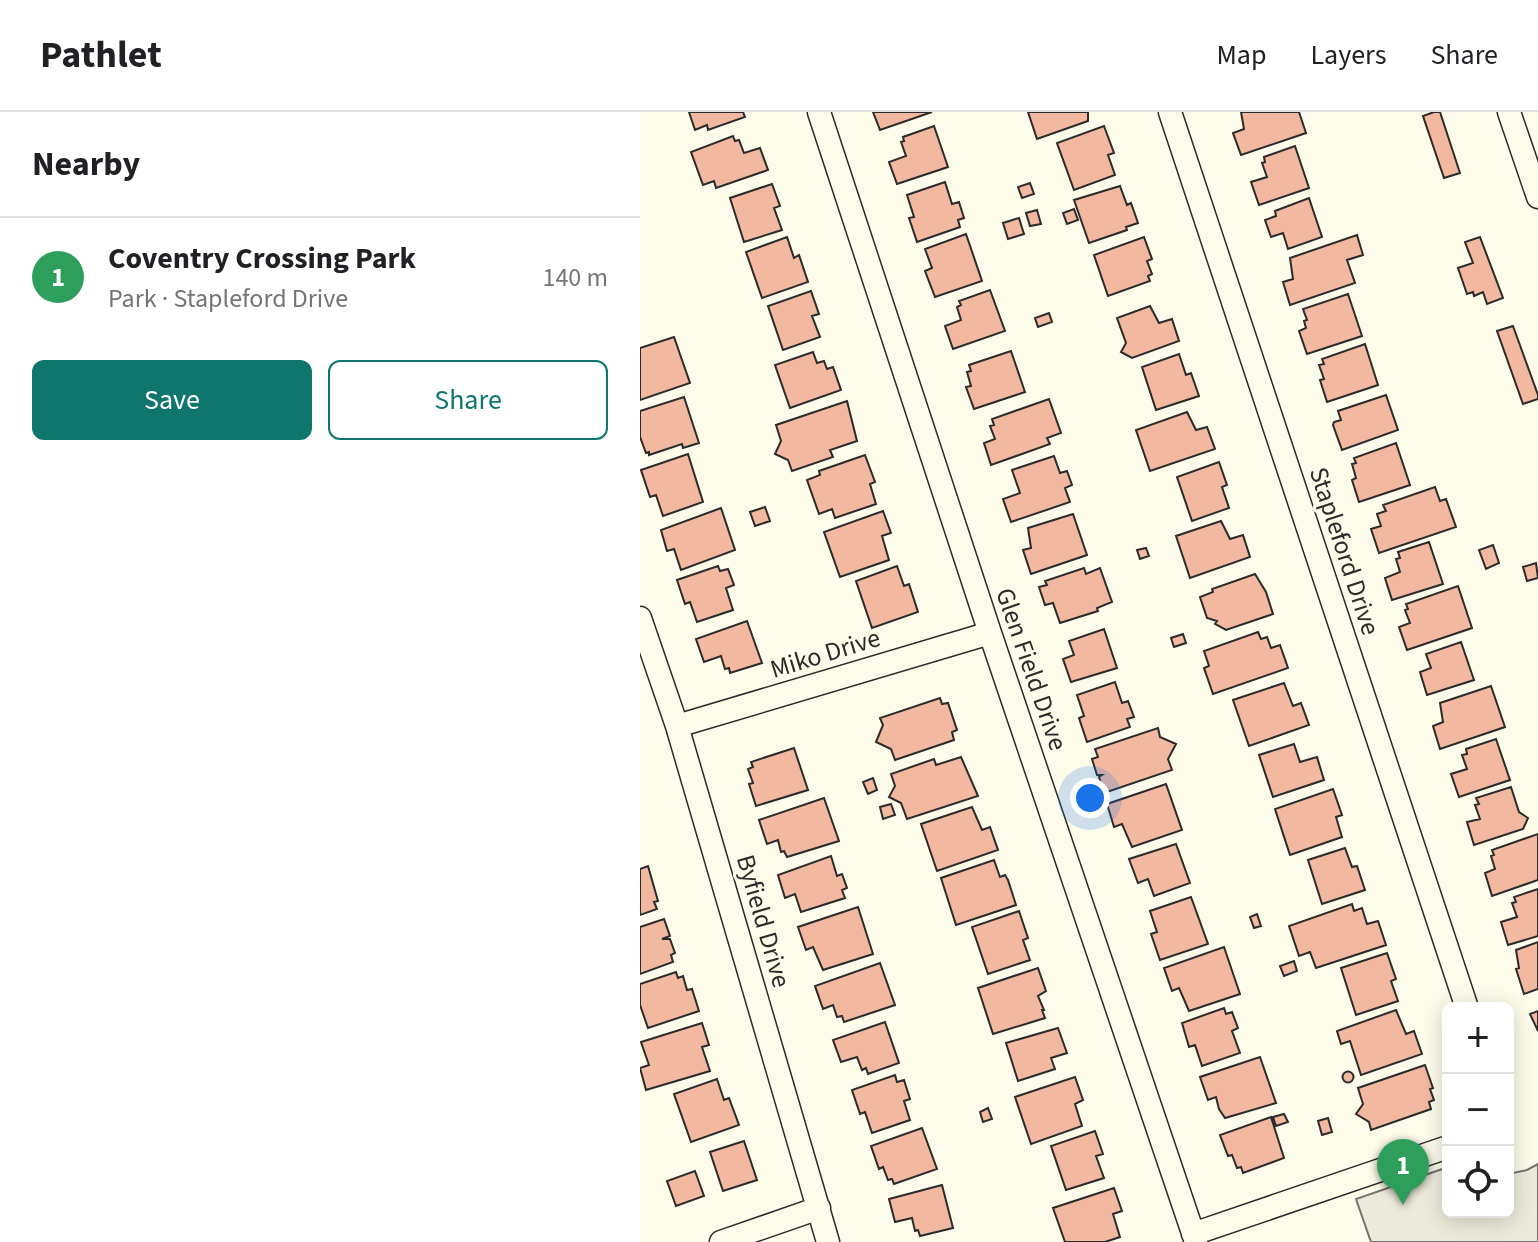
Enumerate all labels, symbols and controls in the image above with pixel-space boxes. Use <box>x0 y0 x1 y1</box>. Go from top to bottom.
text: Pathlet <box>40 28 162 82</box>
text: Map <box>1216 35 1266 75</box>
text: Layers <box>1310 35 1386 75</box>
text: Share <box>1430 35 1498 75</box>
text: Nearby <box>32 140 140 189</box>
text: Coventry Crossing Park <box>108 237 416 280</box>
text: 1 <box>51 259 65 296</box>
text: 140 m <box>542 259 608 296</box>
text: Park · Stapleford Drive <box>108 280 348 317</box>
button: Save <box>32 360 312 440</box>
button: Share <box>328 360 608 440</box>
street label: Stapleford Drive <box>1300 462 1389 640</box>
street label: Glen Field Drive <box>986 583 1077 755</box>
street label: Miko Drive <box>766 619 885 688</box>
your location <box>1070 778 1110 818</box>
street label: Byfield Drive <box>727 850 800 992</box>
map controls <box>1442 1002 1514 1218</box>
button: + <box>1442 1002 1514 1074</box>
button: − <box>1442 1074 1514 1146</box>
pin: 1 <box>1377 1139 1429 1205</box>
button: locate <box>1442 1146 1514 1218</box>

